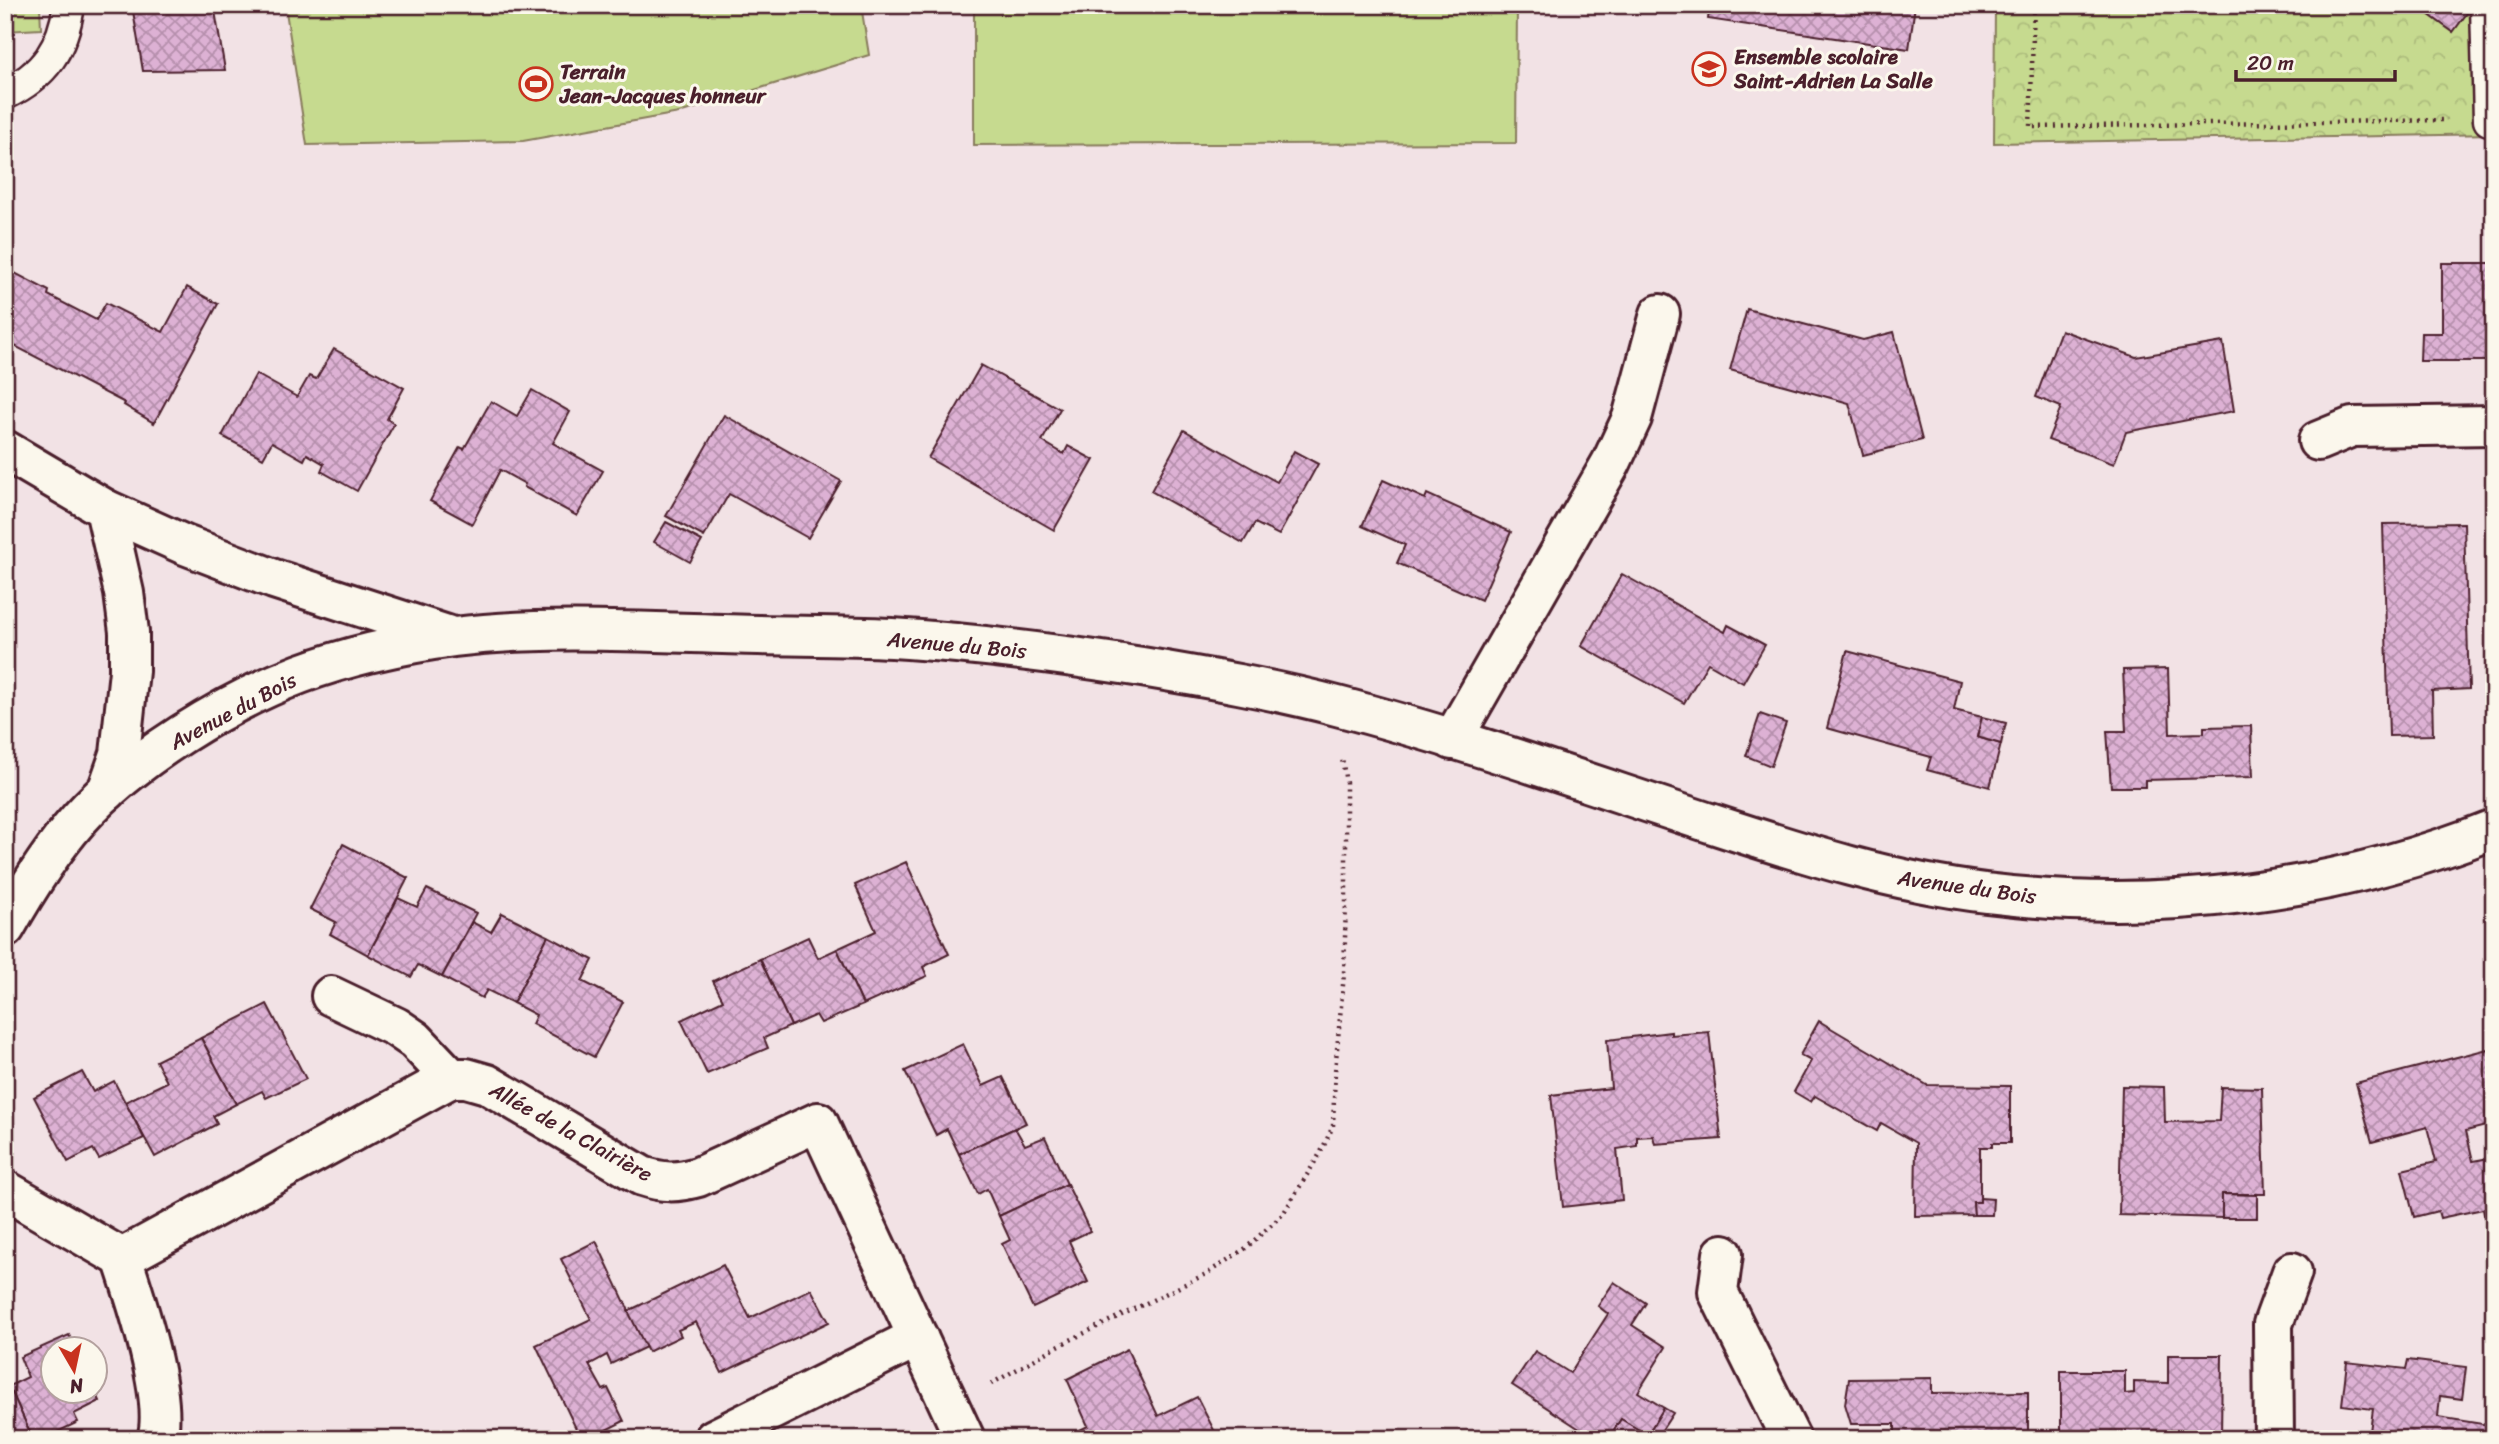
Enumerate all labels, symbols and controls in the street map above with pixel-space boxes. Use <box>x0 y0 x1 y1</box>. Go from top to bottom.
place label: Ensemble scolaire Saint-Adrien La Salle <box>1733 38 1933 100</box>
scale bar <box>2236 38 2396 82</box>
text: 20 m <box>2247 44 2294 82</box>
school or university icon: Ensemble scolaire Saint-Adrien La Salle <box>1690 50 1728 88</box>
place label: Terrain Jean-Jacques honneur <box>559 53 768 115</box>
sports icon: Terrain Jean-Jacques honneur <box>517 65 555 103</box>
street label: Avenue du Bois <box>885 620 1029 670</box>
street label: Avenue du Bois <box>162 661 304 761</box>
street label: Avenue du Bois <box>1894 858 2039 916</box>
street label: Allée de la Clairière <box>481 1071 660 1193</box>
north arrow <box>38 1336 108 1406</box>
text: N <box>67 1369 87 1404</box>

